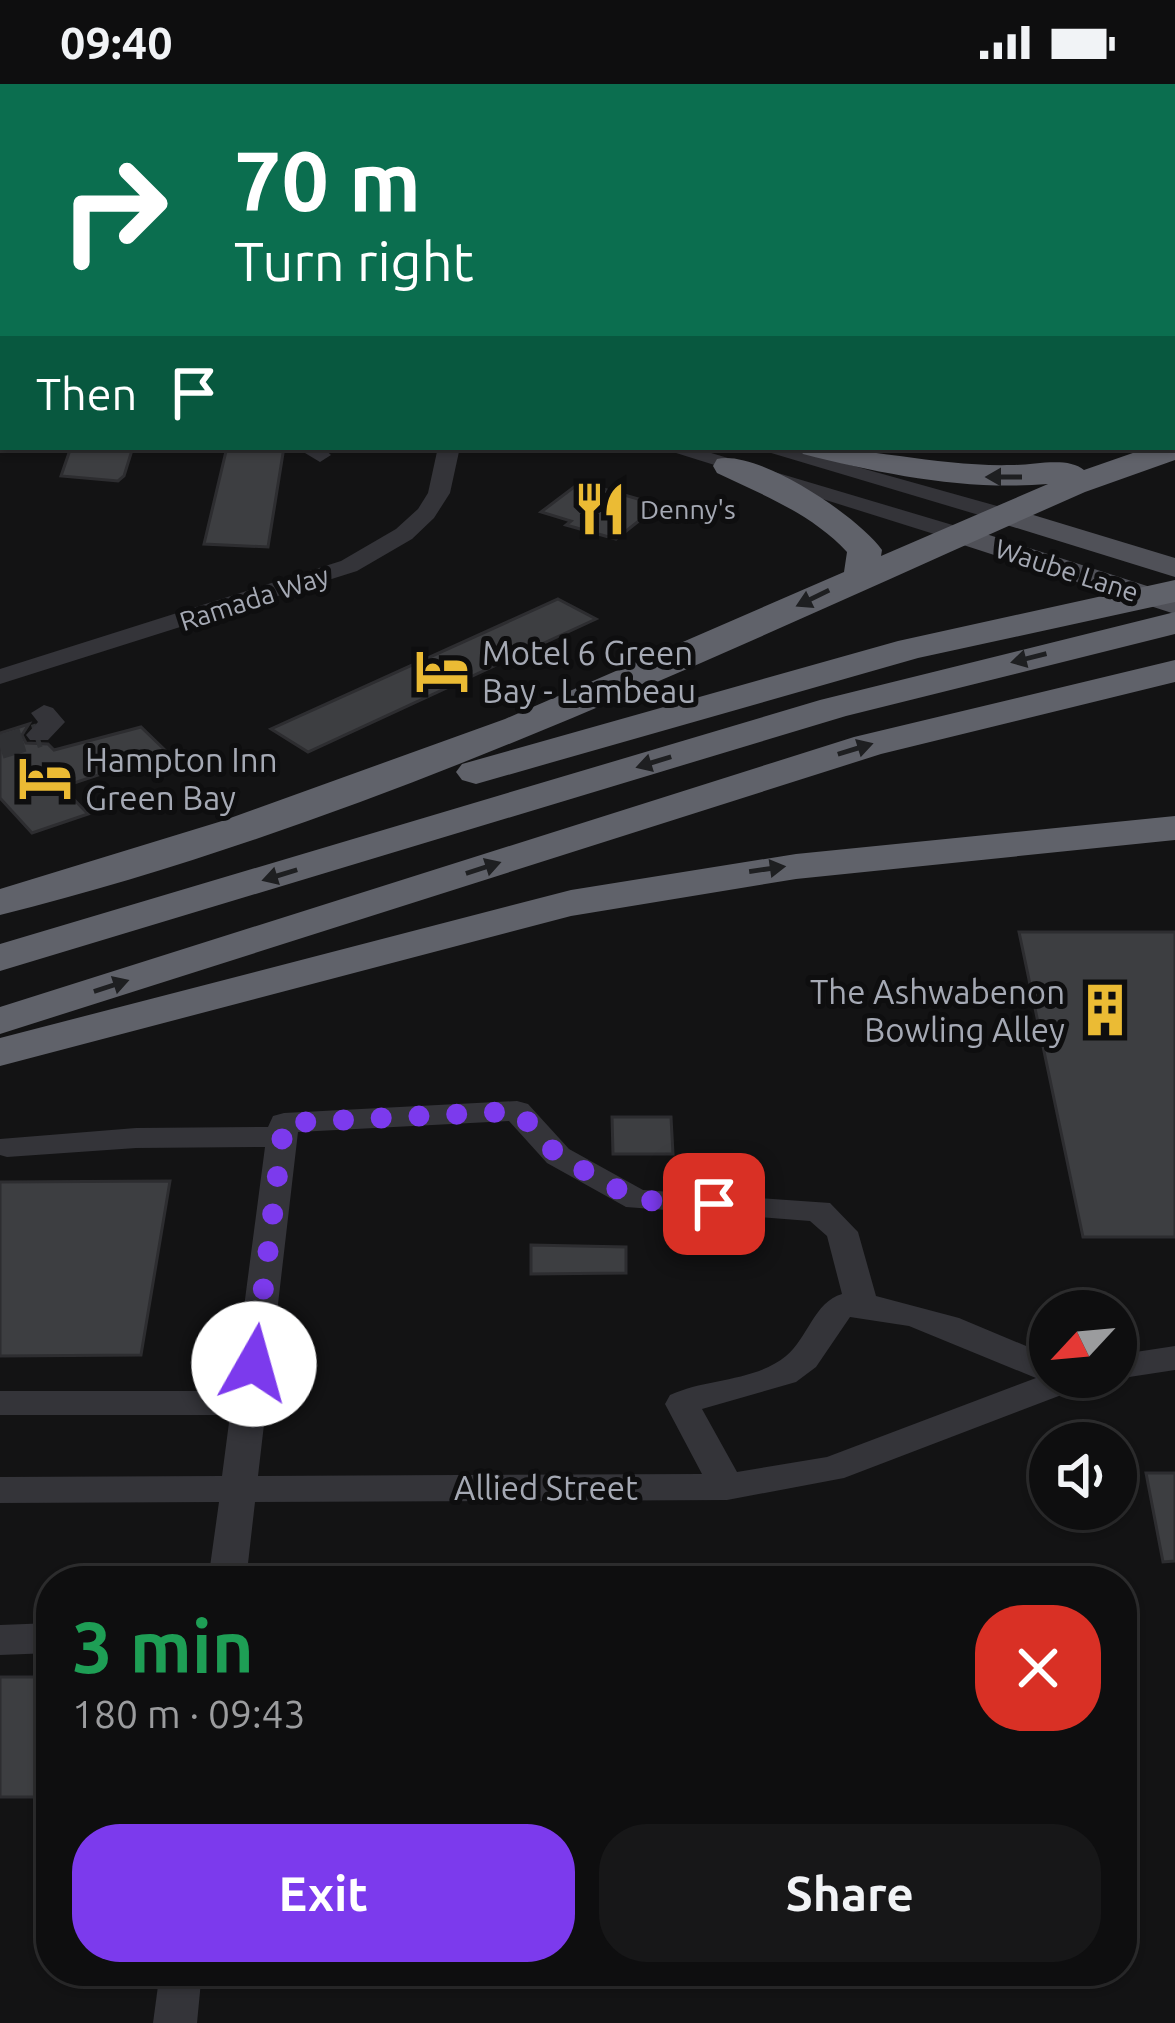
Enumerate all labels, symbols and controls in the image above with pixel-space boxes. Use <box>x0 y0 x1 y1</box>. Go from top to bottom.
text: 09:40 <box>60 17 173 68</box>
icon: right <box>36 132 192 288</box>
text: 70 m <box>234 133 421 227</box>
text: Turn right <box>234 231 474 291</box>
icon: arrive <box>161 360 227 426</box>
text: Then <box>36 368 137 419</box>
one-way arrow <box>984 467 1022 486</box>
restaurant icon: Denny's <box>571 480 629 538</box>
place label: Denny's <box>640 494 736 524</box>
street label: Waube Lane <box>992 533 1142 607</box>
street label: Ramada Way <box>176 560 332 636</box>
one-way arrow <box>795 588 830 608</box>
place label: Motel 6 Green Bay - Lambeau <box>482 634 696 709</box>
hotel icon: Motel 6 Green Bay - Lambeau <box>413 642 471 700</box>
one-way arrow <box>1011 650 1048 669</box>
one-way arrow <box>837 739 874 758</box>
place label: Hampton Inn Green Bay <box>85 741 278 816</box>
hotel icon: Hampton Inn Green Bay <box>16 749 74 807</box>
one-way arrow <box>635 754 672 772</box>
one-way arrow <box>465 857 502 876</box>
one-way arrow <box>749 859 786 878</box>
one-way arrow <box>261 867 298 885</box>
place label: The Ashwabenon Bowling Alley <box>810 973 1065 1048</box>
one-way arrow <box>93 975 130 994</box>
building icon: The Ashwabenon Bowling Alley <box>1076 981 1134 1039</box>
pin <box>663 1153 765 1255</box>
icon: arrive <box>681 1171 747 1237</box>
north arrow <box>1029 1290 1137 1398</box>
map controls <box>1029 1290 1137 1530</box>
position arrow <box>191 1301 317 1427</box>
button: sound <box>1029 1422 1137 1530</box>
street label: Allied Street <box>454 1469 638 1506</box>
button: close <box>975 1605 1101 1731</box>
text: 3 min <box>72 1606 254 1687</box>
text: 180 m · 09:43 <box>72 1692 306 1735</box>
button: Exit <box>72 1824 575 1962</box>
button: Share <box>599 1824 1101 1962</box>

